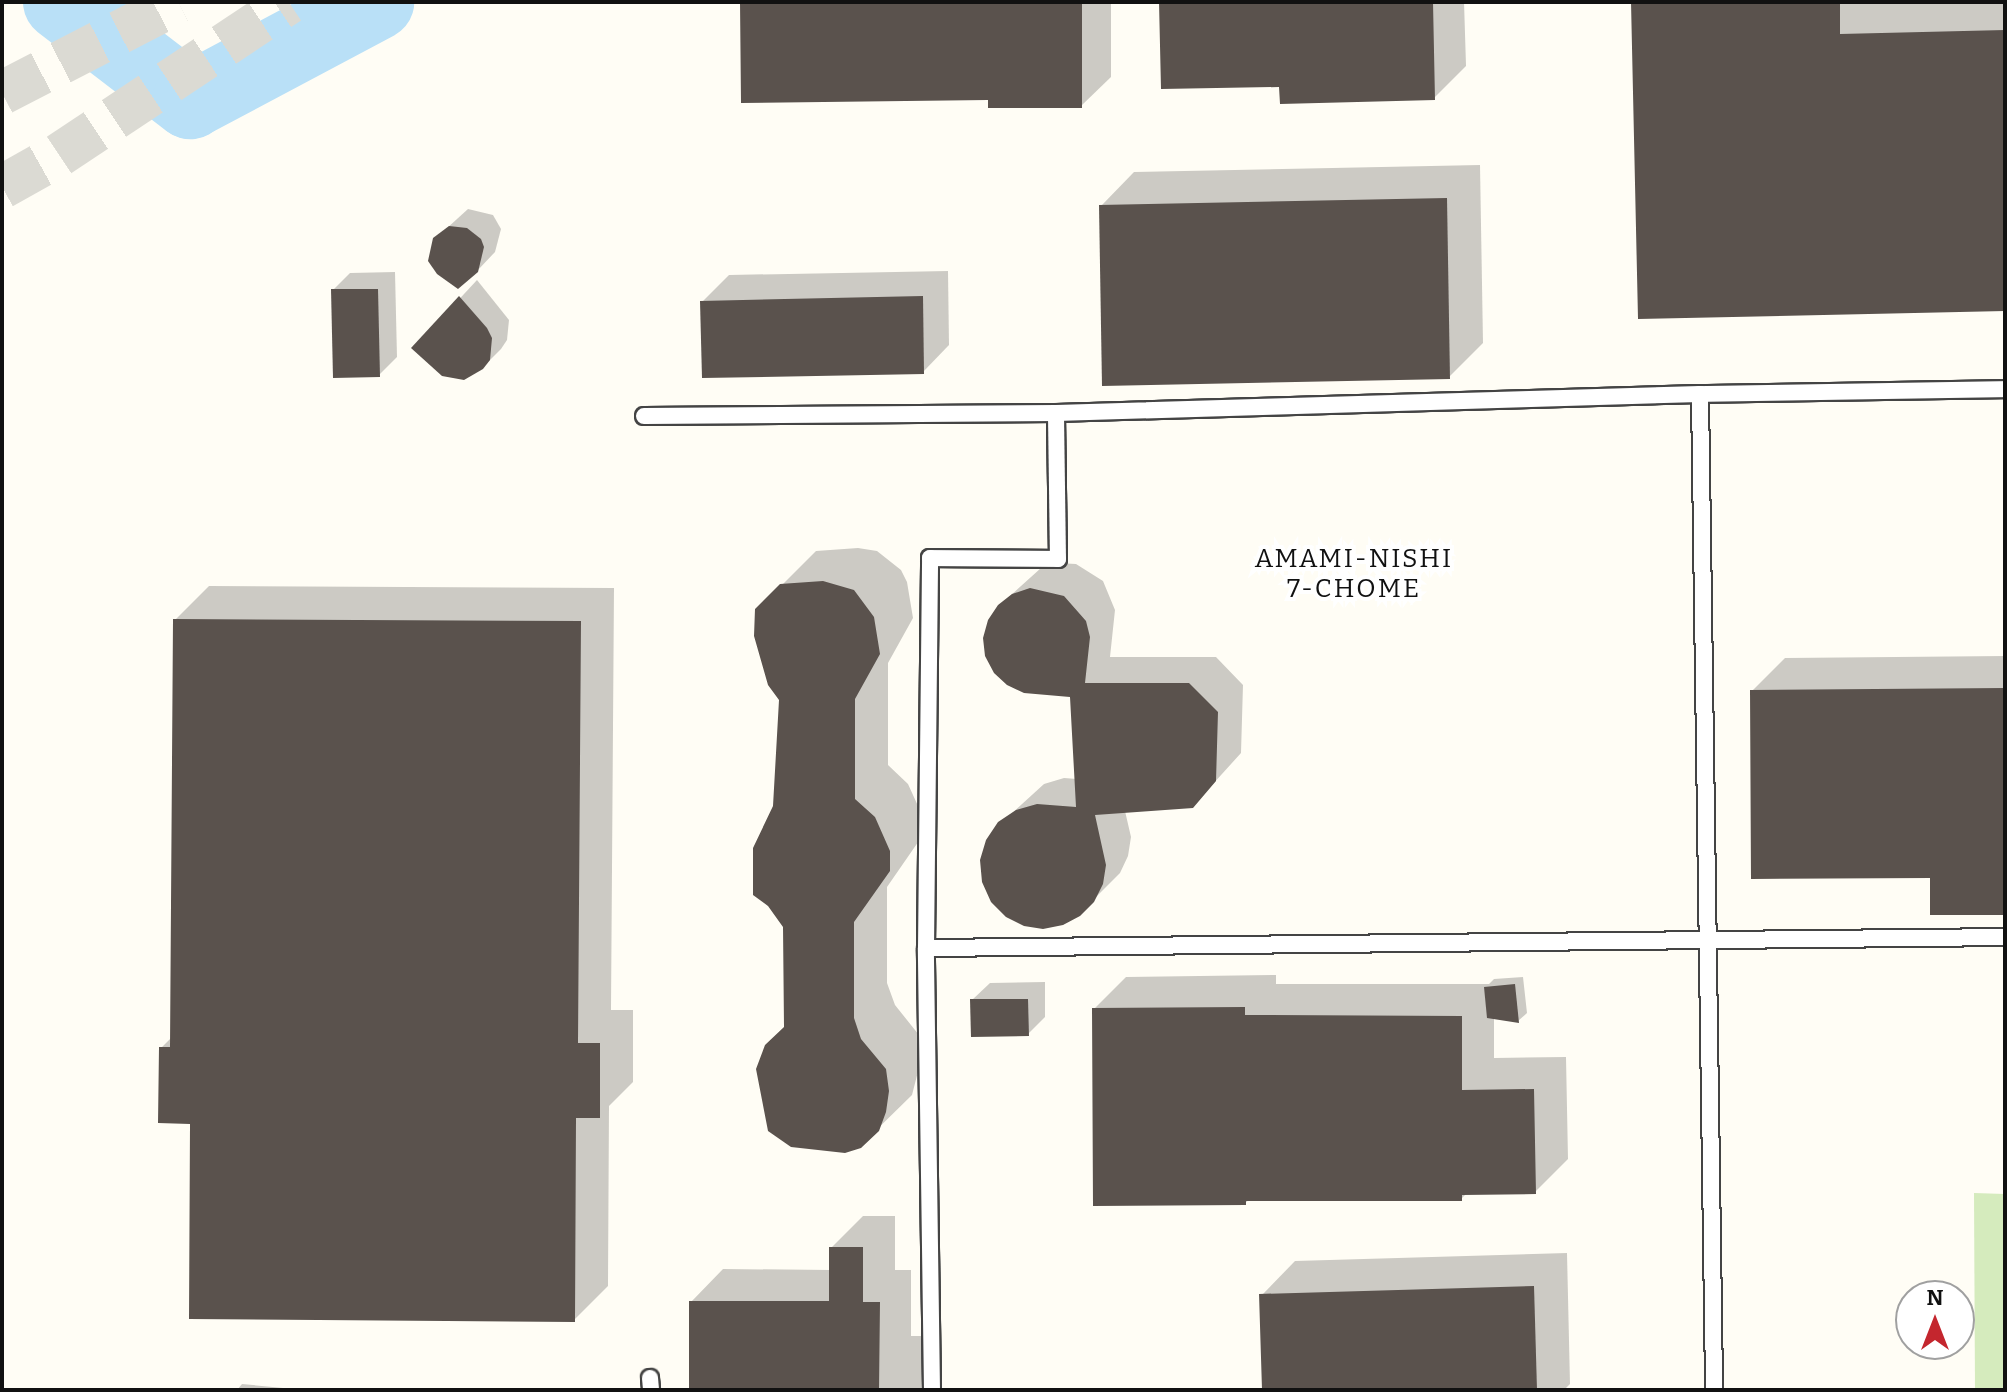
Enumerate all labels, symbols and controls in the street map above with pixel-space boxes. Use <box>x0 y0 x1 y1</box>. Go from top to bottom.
district label: AMAMI-NISHI 7-CHOME <box>1255 543 1453 604</box>
north arrow <box>1895 1280 1975 1360</box>
text: N <box>1927 1284 1943 1311</box>

